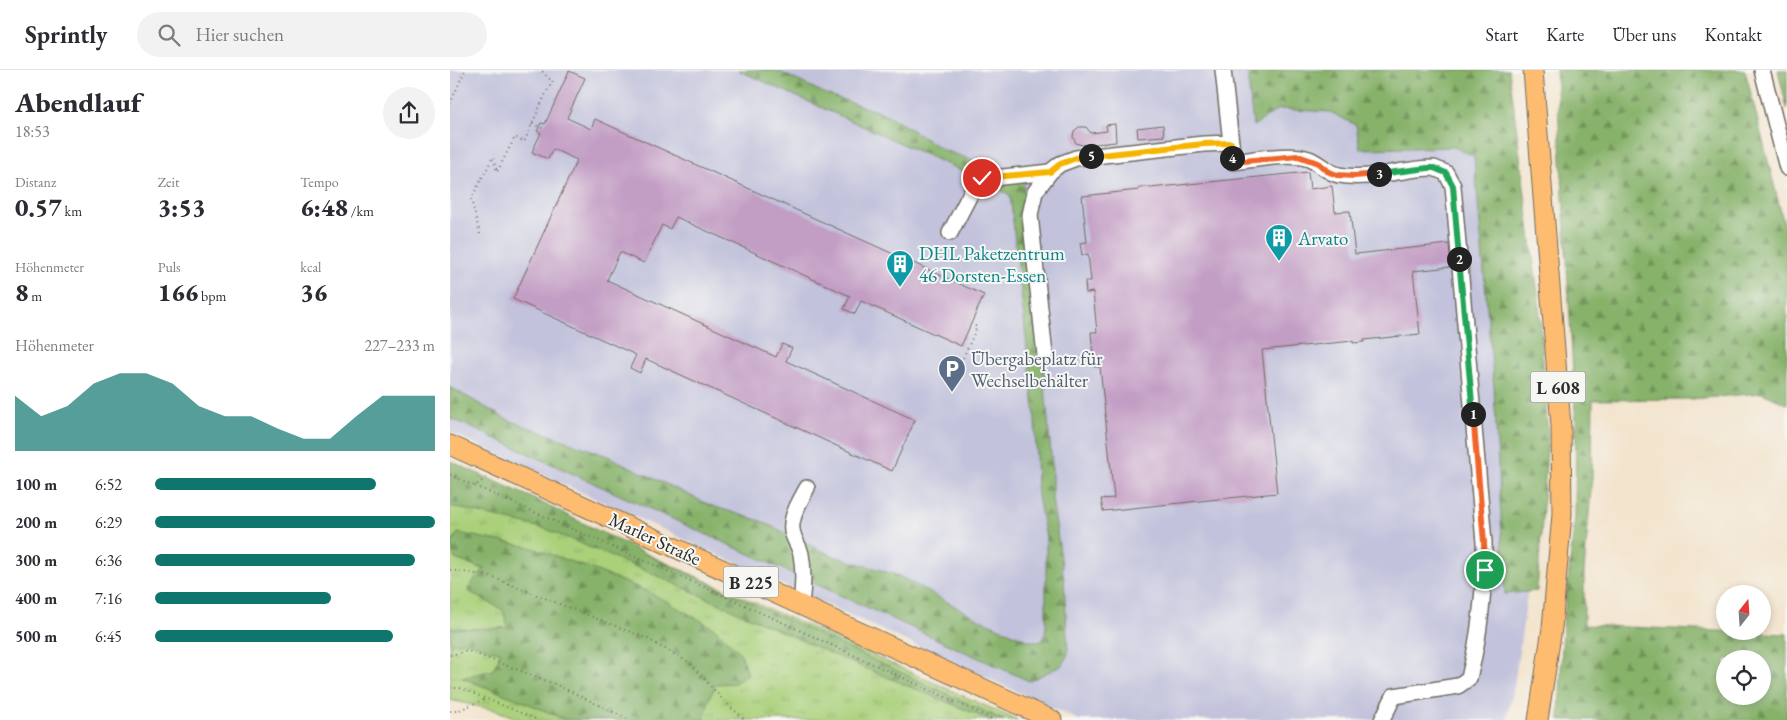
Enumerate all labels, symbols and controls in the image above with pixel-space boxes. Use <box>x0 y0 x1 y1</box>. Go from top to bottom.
search box <box>137 12 487 57</box>
text: Sprintly <box>25 19 107 50</box>
icon: search <box>155 21 183 49</box>
text: Hier suchen <box>195 22 284 47</box>
text: Start <box>1485 23 1518 46</box>
text: Karte <box>1546 23 1584 46</box>
text: Über uns <box>1612 23 1676 46</box>
text: Kontakt <box>1704 23 1762 46</box>
text: Abendlauf <box>15 84 141 120</box>
button: share <box>383 87 435 139</box>
text: 18:53 <box>15 121 50 142</box>
pin: 5 <box>1078 144 1104 168</box>
pin: 4 <box>1220 146 1244 170</box>
text: 5 <box>1088 147 1095 165</box>
text: 4 <box>1229 149 1236 167</box>
pin <box>961 157 1003 199</box>
pin: 3 <box>1366 162 1392 186</box>
icon: check <box>968 164 996 192</box>
text: 3 <box>1376 165 1383 183</box>
text: Distanz <box>15 173 56 191</box>
text: Zeit <box>158 173 179 191</box>
text: Tempo <box>300 173 339 191</box>
text: 0.57 <box>15 191 62 223</box>
text: 3:53 <box>158 191 205 223</box>
text: 6:48 <box>300 191 348 223</box>
text: km <box>62 202 82 220</box>
text: /km <box>348 202 374 220</box>
building icon: Arvato <box>1264 223 1294 262</box>
place label: Arvato <box>1297 226 1348 251</box>
place label: DHL Paketzentrum 46 Dorsten-Essen <box>919 241 1065 288</box>
pin: 2 <box>1446 246 1472 272</box>
building icon: DHL Paketzentrum 46 Dorsten-Essen <box>885 249 915 288</box>
text: 2 <box>1456 250 1463 268</box>
text: Höhenmeter <box>15 258 84 276</box>
text: Puls <box>158 258 181 276</box>
text: kcal <box>300 258 321 276</box>
text: 8 <box>15 276 29 308</box>
text: 166 <box>158 276 198 308</box>
text: 36 <box>300 276 327 308</box>
text: m <box>29 287 42 305</box>
text: bpm <box>198 287 226 305</box>
text: Höhenmeter <box>15 335 94 356</box>
text: 227–233 m <box>364 335 435 356</box>
place label: Übergabeplatz für Wechselbehälter <box>971 346 1103 393</box>
parking icon: Übergabeplatz für Wechselbehälter <box>937 354 967 393</box>
road number: L 608 <box>1530 372 1586 402</box>
pin: 1 <box>1460 402 1486 426</box>
text: 1 <box>1470 405 1477 423</box>
text: 100 m <box>15 474 57 495</box>
text: 6:52 <box>95 474 122 495</box>
street label: Marler Straße <box>605 507 705 571</box>
text: 200 m <box>15 512 57 533</box>
text: 6:29 <box>95 512 122 533</box>
pin <box>1464 549 1506 591</box>
text: 300 m <box>15 550 57 571</box>
text: 6:36 <box>95 550 122 571</box>
icon: arrive <box>1471 556 1499 584</box>
road number: B 225 <box>724 567 778 598</box>
north arrow <box>1716 585 1771 640</box>
map controls <box>1716 585 1771 705</box>
text: 400 m <box>15 588 57 609</box>
text: 7:16 <box>95 588 122 609</box>
text: 500 m <box>15 626 57 647</box>
text: 6:45 <box>95 626 122 647</box>
button: locate <box>1716 650 1771 705</box>

